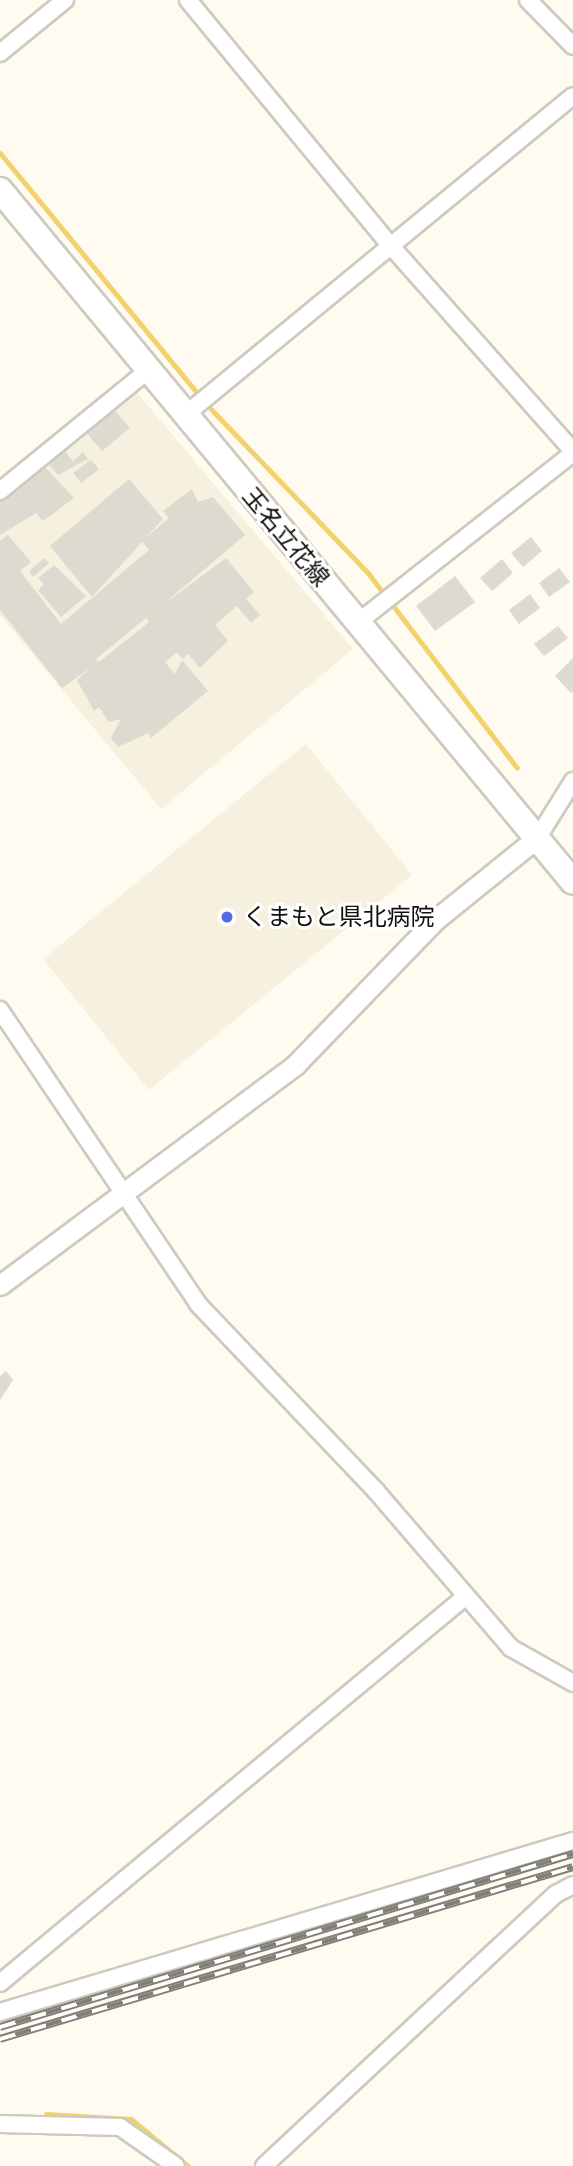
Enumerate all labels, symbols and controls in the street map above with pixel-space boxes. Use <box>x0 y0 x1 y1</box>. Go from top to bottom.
street label: 玉名立花線 <box>236 482 336 592</box>
place label: くまもと県北病院 <box>243 903 435 931</box>
marker: くまもと県北病院 <box>217 907 237 927</box>

